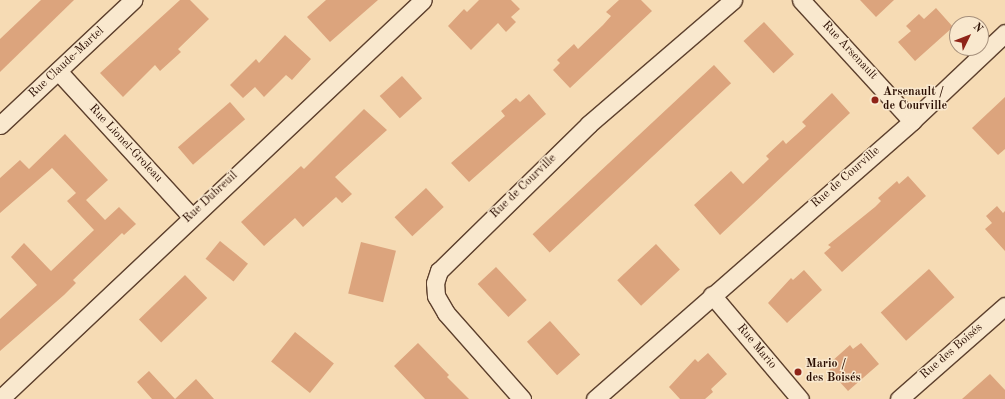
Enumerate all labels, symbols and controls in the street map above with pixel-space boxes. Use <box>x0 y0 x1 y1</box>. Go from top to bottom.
north arrow <box>949 16 989 56</box>
street label: Rue Arsenault <box>818 19 880 83</box>
text: N <box>971 21 984 35</box>
street label: Rue Claude-Martel <box>26 24 108 102</box>
place label: Arsenault / de Courville <box>883 86 947 114</box>
marker: Arsenault / de Courville <box>870 95 880 105</box>
street label: Rue Lionel-Groleau <box>85 102 165 186</box>
street label: Rue de Courville <box>809 144 883 212</box>
street label: Rue de Courville <box>488 152 560 222</box>
street label: Rue Dubreuil <box>181 169 241 227</box>
street label: Rue des Boisés <box>918 321 986 383</box>
street label: Rue Mario <box>733 322 779 372</box>
place label: Mario / des Boisés <box>806 358 861 386</box>
marker: Mario / des Boisés <box>793 367 803 377</box>

